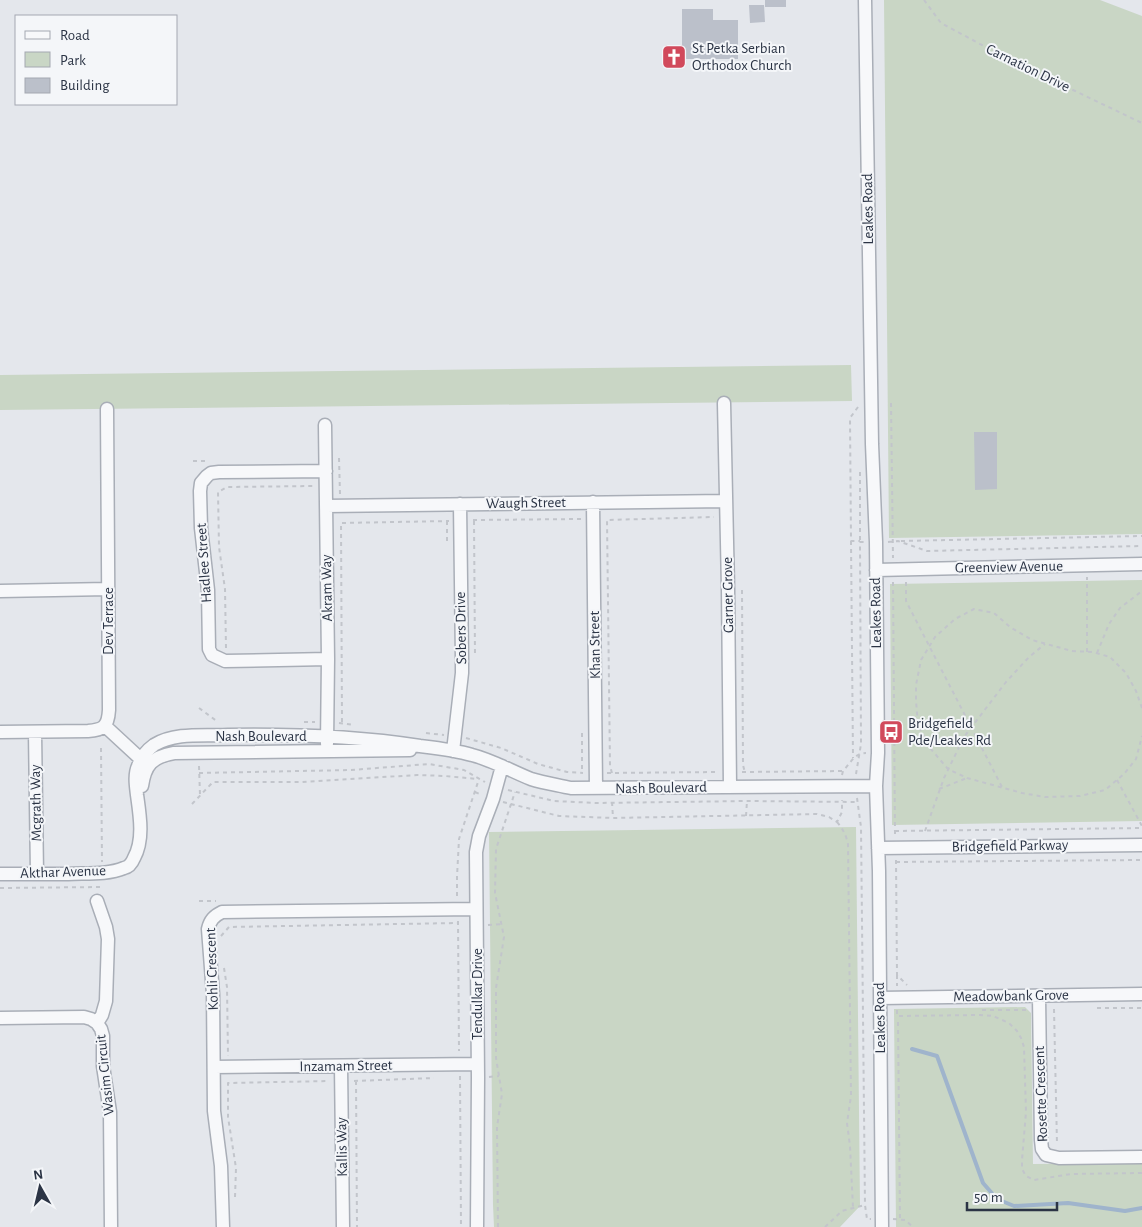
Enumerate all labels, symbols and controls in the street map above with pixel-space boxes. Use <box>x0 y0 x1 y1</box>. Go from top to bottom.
legend <box>15 15 178 105</box>
text: Road <box>60 28 90 43</box>
place label: St Petka Serbian Orthodox Church <box>692 41 792 73</box>
street label: Carnation Drive <box>984 41 1072 95</box>
church icon: St Petka Serbian Orthodox Church <box>661 44 687 70</box>
text: Park <box>60 53 86 68</box>
text: Building <box>60 78 110 93</box>
street label: Leakes Road <box>860 173 876 245</box>
street label: Waugh Street <box>486 495 566 511</box>
street label: Hadlee Street <box>194 522 214 603</box>
street label: Akram Way <box>319 554 335 622</box>
street label: Garner Grove <box>720 557 736 633</box>
street label: Greenview Avenue <box>955 559 1063 575</box>
street label: Leakes Road <box>868 577 884 649</box>
street label: Dev Terrace <box>101 587 116 655</box>
street label: Sobers Drive <box>453 591 469 665</box>
street label: Khan Street <box>587 611 603 679</box>
place label: Bridgefield Pde/Leakes Rd <box>908 716 991 748</box>
bus stop icon: Bridgefield Pde/Leakes Rd <box>878 719 904 745</box>
street label: Nash Boulevard <box>215 729 307 744</box>
street label: Mcgrath Way <box>28 764 44 842</box>
street label: Nash Boulevard <box>615 780 707 796</box>
street label: Bridgefield Parkway <box>952 837 1069 855</box>
street label: Akthar Avenue <box>20 863 106 881</box>
street label: Kohli Crescent <box>203 927 221 1011</box>
street label: Tendulkar Drive <box>470 948 485 1040</box>
street label: Leakes Road <box>872 982 888 1054</box>
street label: Meadowbank Grove <box>953 987 1069 1005</box>
street label: Wasim Circuit <box>93 1034 117 1116</box>
street label: Rosette Crescent <box>1032 1045 1050 1142</box>
street label: Inzamam Street <box>299 1058 393 1074</box>
street label: Kallis Way <box>334 1116 350 1177</box>
north arrow <box>15 1162 65 1212</box>
text: N <box>33 1168 44 1183</box>
scale bar <box>967 1180 1057 1212</box>
text: 50 m <box>974 1190 1003 1205</box>

